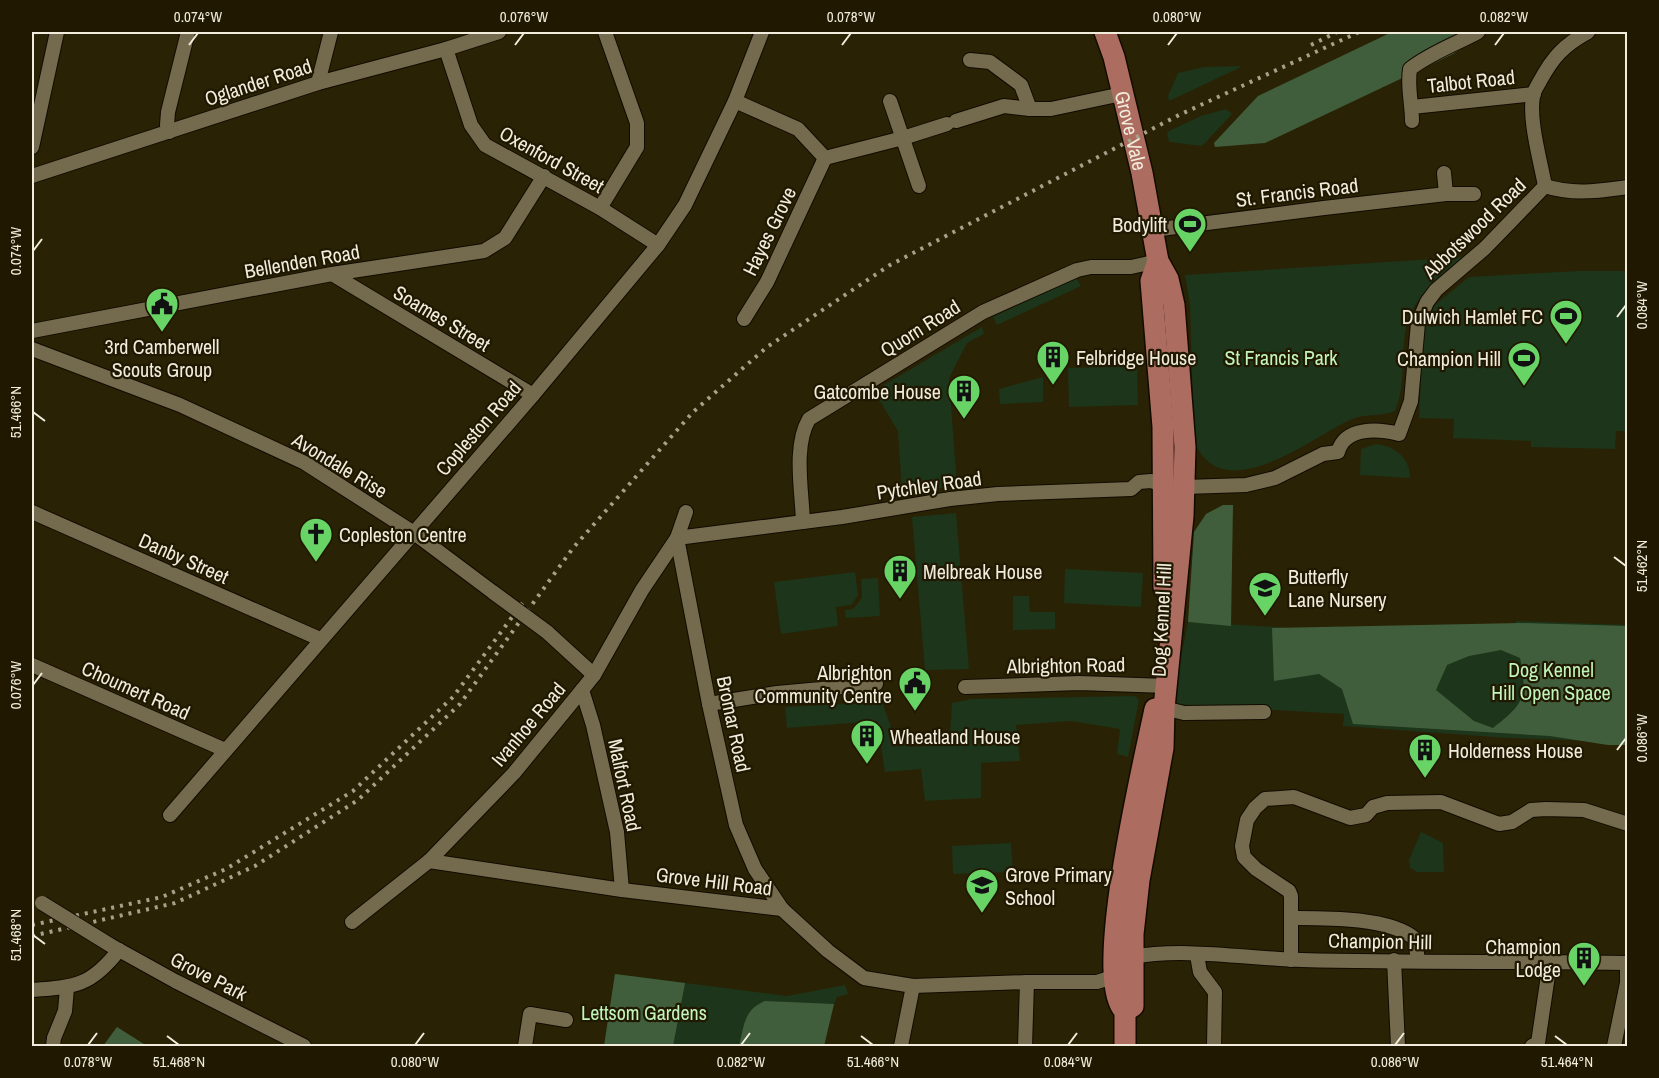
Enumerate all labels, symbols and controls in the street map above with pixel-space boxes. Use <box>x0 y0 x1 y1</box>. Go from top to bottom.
text: 0.074°W <box>174 6 223 27</box>
text: 0.076°W <box>500 6 549 27</box>
text: 0.078°W <box>827 6 876 27</box>
text: 0.080°W <box>1153 6 1202 27</box>
text: 0.082°W <box>1480 6 1529 27</box>
street label: Oglander Road <box>201 52 315 112</box>
street label: Talbot Road <box>1426 63 1516 99</box>
street label: Grove Vale <box>1109 88 1154 173</box>
street label: Oxenford Street <box>495 119 610 199</box>
street label: St. Francis Road <box>1234 171 1360 213</box>
street label: Abbotswood Road <box>1416 172 1532 285</box>
street label: Hayes Grove <box>736 182 802 280</box>
sports icon: Bodylift <box>1172 206 1208 253</box>
place label: Bodylift <box>1112 211 1167 238</box>
text: 0.074°W <box>5 226 26 275</box>
street label: Bellenden Road <box>242 238 362 284</box>
street label: Soames Street <box>389 278 496 358</box>
text: 0.084°W <box>1631 280 1652 329</box>
public building icon: 3rd Camberwell Scouts Group <box>144 286 180 333</box>
street label: Quorn Road <box>875 293 965 363</box>
sports icon: Dulwich Hamlet FC <box>1548 298 1584 345</box>
place label: Dulwich Hamlet FC <box>1402 303 1543 330</box>
place label: 3rd Camberwell Scouts Group <box>105 333 219 383</box>
building icon: Felbridge House <box>1035 339 1071 386</box>
sports icon: Champion Hill <box>1506 340 1542 387</box>
place label: Felbridge House <box>1076 344 1196 371</box>
park label: St Francis Park <box>1224 344 1338 371</box>
place label: Champion Hill <box>1397 345 1501 372</box>
building icon: Gatcombe House <box>946 373 982 420</box>
street label: Copleston Road <box>429 375 527 481</box>
place label: Gatcombe House <box>813 378 941 405</box>
text: 51.466°N <box>5 386 26 438</box>
street label: Avondale Rise <box>287 426 393 504</box>
street label: Pytchley Road <box>875 464 983 506</box>
church icon: Copleston Centre <box>298 516 334 563</box>
place label: Copleston Centre <box>339 521 467 548</box>
street label: Danby Street <box>135 526 234 590</box>
text: 51.462°N <box>1631 540 1652 592</box>
building icon: Melbreak House <box>882 553 918 600</box>
place label: Melbreak House <box>923 558 1042 585</box>
street label: Dog Kennel Hill <box>1145 562 1177 678</box>
place label: Butterfly Lane Nursery <box>1288 563 1387 613</box>
school or university icon: Butterfly Lane Nursery <box>1247 570 1283 617</box>
street label: Albrighton Road <box>1006 650 1125 680</box>
street label: Choumert Road <box>78 654 194 726</box>
park label: Dog Kennel Hill Open Space <box>1491 656 1611 706</box>
place label: Albrighton Community Centre <box>754 659 892 709</box>
text: 0.076°W <box>5 660 26 709</box>
public building icon: Albrighton Community Centre <box>897 665 933 712</box>
street label: Bromar Road <box>711 673 757 775</box>
street label: Ivanhoe Road <box>485 676 571 772</box>
text: 0.086°W <box>1631 713 1652 762</box>
building icon: Wheatland House <box>849 718 885 765</box>
place label: Wheatland House <box>890 723 1020 750</box>
building icon: Holderness House <box>1407 732 1443 779</box>
street label: Malfort Road <box>602 736 648 834</box>
place label: Holderness House <box>1448 737 1583 764</box>
street label: Grove Hill Road <box>654 860 774 902</box>
place label: Grove Primary School <box>1005 861 1112 911</box>
school or university icon: Grove Primary School <box>964 867 1000 914</box>
text: 51.468°N <box>5 909 26 961</box>
street label: Champion Hill <box>1328 927 1432 955</box>
place label: Champion Lodge <box>1485 933 1561 983</box>
building icon: Champion Lodge <box>1566 940 1602 987</box>
street label: Grove Park <box>166 945 253 1007</box>
park label: Lettsom Gardens <box>581 999 707 1026</box>
text: 0.078°W <box>64 1051 113 1072</box>
text: 51.468°N <box>153 1051 205 1072</box>
text: 0.080°W <box>391 1051 440 1072</box>
text: 0.082°W <box>717 1051 766 1072</box>
text: 51.466°N <box>847 1051 899 1072</box>
text: 0.084°W <box>1044 1051 1093 1072</box>
text: 0.086°W <box>1371 1051 1420 1072</box>
text: 51.464°N <box>1541 1051 1593 1072</box>

